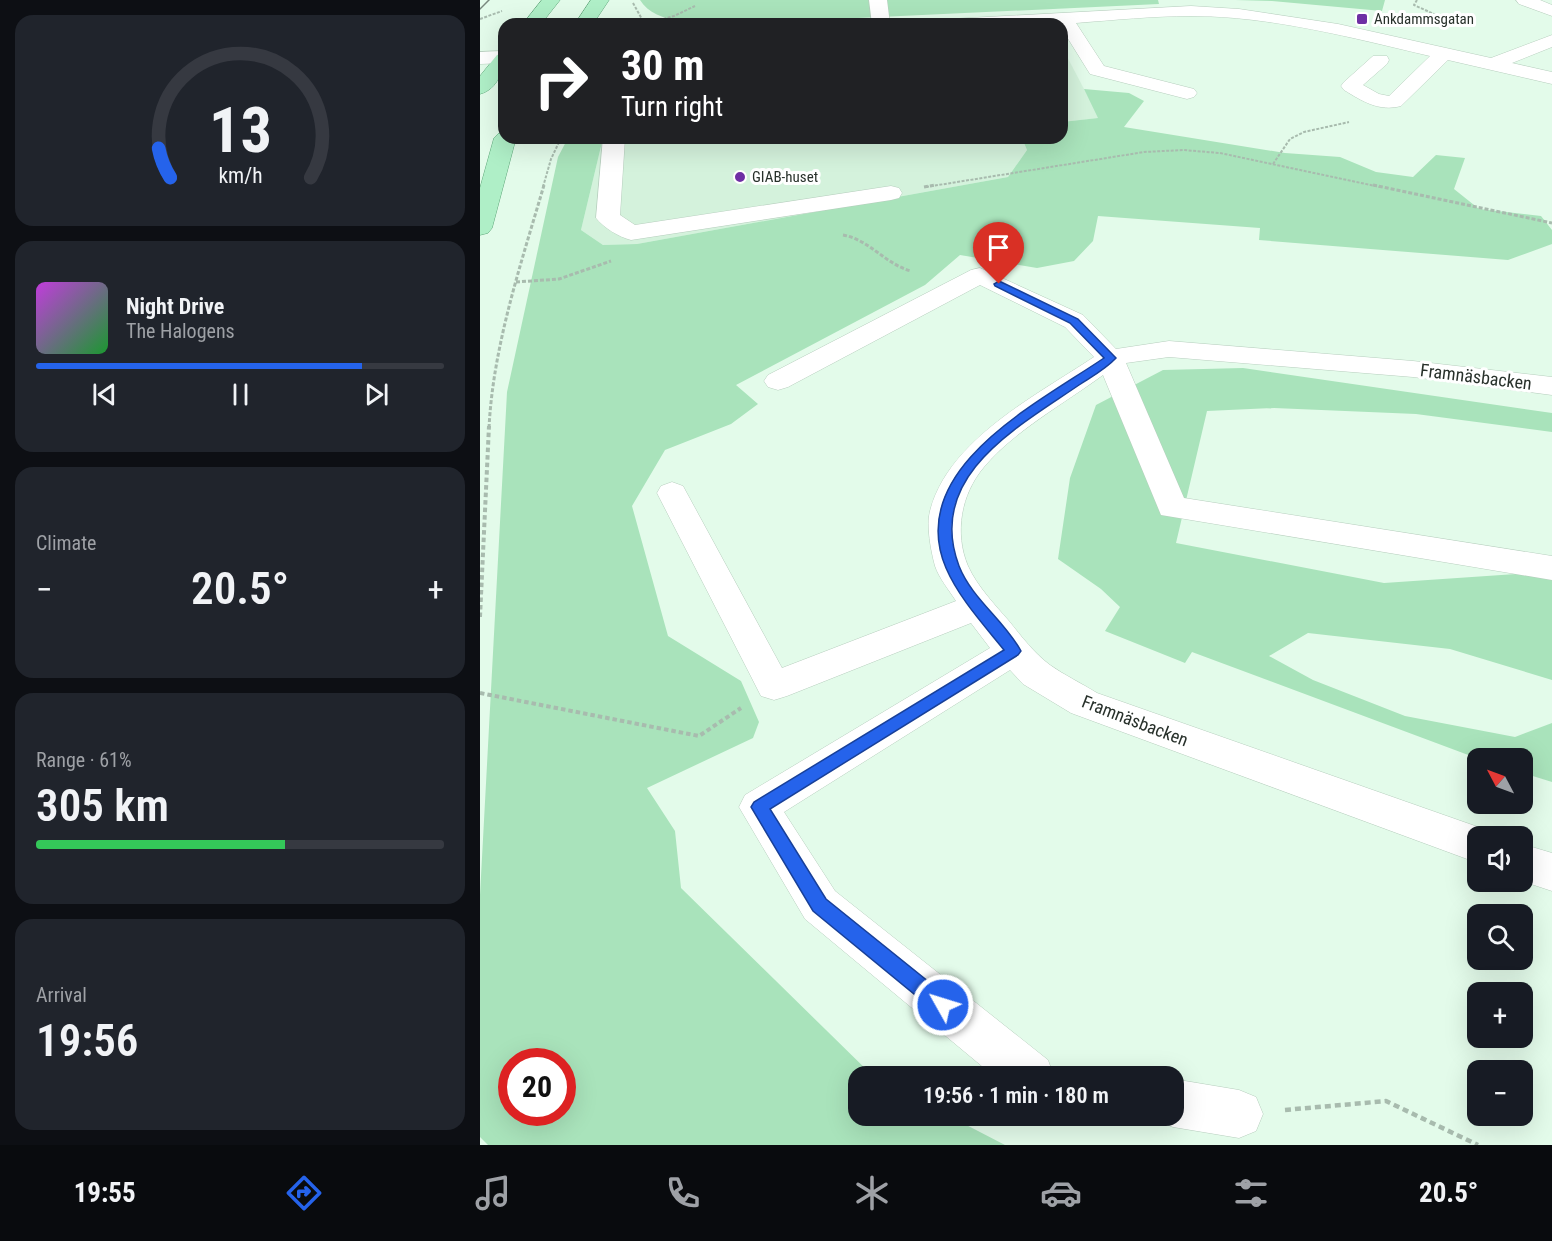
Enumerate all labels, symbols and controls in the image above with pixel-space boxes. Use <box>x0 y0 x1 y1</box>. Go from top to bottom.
place label: Ankdammsgatan <box>1374 10 1474 28</box>
marker: Ankdammsgatan <box>1355 12 1369 26</box>
text: 30 m <box>621 41 704 90</box>
icon: right <box>522 42 600 120</box>
text: Turn right <box>621 91 723 123</box>
text: 13 <box>208 94 272 167</box>
text: km/h <box>218 163 262 188</box>
place label: GIAB-huset <box>752 168 818 186</box>
marker: GIAB-huset <box>733 170 747 184</box>
pin <box>973 222 1024 284</box>
icon: arrive <box>982 231 1015 264</box>
text: Night Drive <box>126 294 224 319</box>
text: The Halogens <box>126 319 235 343</box>
street label: Framnäsbacken <box>1419 359 1533 394</box>
icon: previous <box>88 378 121 411</box>
icon: pause <box>224 378 257 411</box>
icon: next <box>360 378 393 411</box>
text: Climate <box>36 531 96 555</box>
text: 20.5° <box>191 562 289 615</box>
text: − <box>36 570 53 609</box>
text: + <box>428 570 444 609</box>
street label: Framnäsbacken <box>1079 691 1191 750</box>
text: Range · 61% <box>36 748 132 772</box>
north arrow <box>1467 748 1533 814</box>
map controls <box>1467 748 1533 1126</box>
text: 305 km <box>36 779 169 832</box>
button: sound <box>1467 826 1533 892</box>
button: search <box>1467 904 1533 970</box>
position arrow <box>911 973 975 1037</box>
button: + <box>1467 982 1533 1048</box>
text: Arrival <box>36 983 87 1007</box>
text: 19:56 <box>36 1014 138 1067</box>
speed limit sign: 20 <box>498 1048 576 1126</box>
button: − <box>1467 1060 1533 1126</box>
text: 19:56 · 1 min · 180 m <box>923 1083 1109 1108</box>
icon: directions <box>283 1172 325 1214</box>
icon: music <box>472 1172 514 1214</box>
icon: phone <box>662 1172 704 1214</box>
icon: climate <box>851 1172 893 1214</box>
icon: car <box>1040 1172 1082 1214</box>
icon: filters <box>1230 1172 1272 1214</box>
text: 19:55 <box>74 1177 136 1209</box>
text: 20.5° <box>1419 1177 1478 1209</box>

